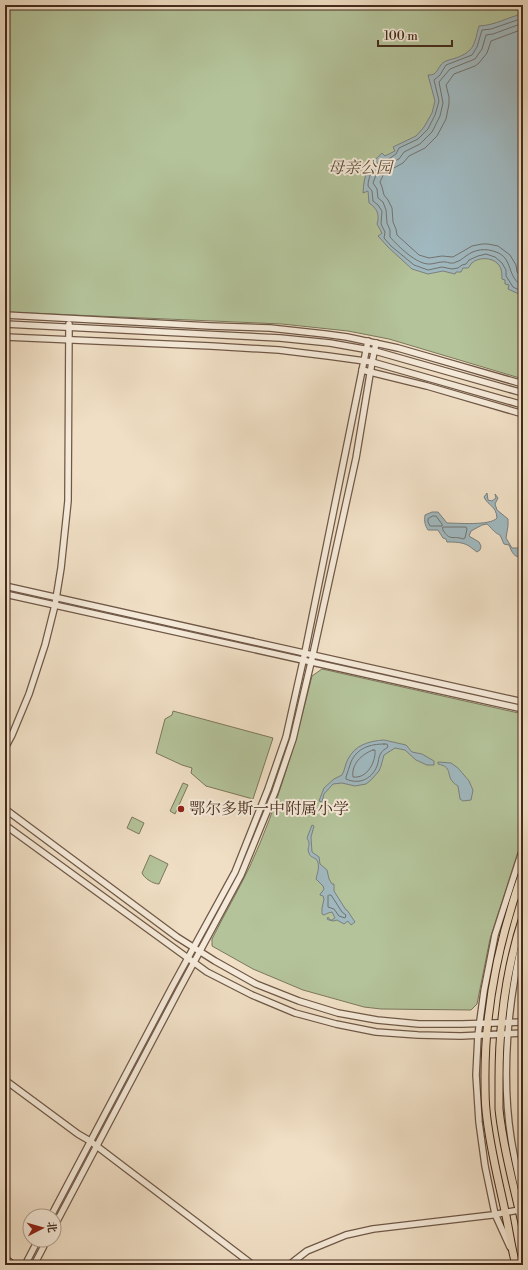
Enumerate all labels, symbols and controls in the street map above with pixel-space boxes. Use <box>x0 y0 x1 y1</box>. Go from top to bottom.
scale bar <box>378 22 452 48</box>
text: 100 m <box>384 29 418 44</box>
park label: 母亲公园 <box>328 158 395 178</box>
place label: 鄂尔多斯一中附属小学 <box>189 799 349 819</box>
marker: 鄂尔多斯一中附属小学 <box>176 804 186 814</box>
north arrow <box>22 1208 62 1248</box>
text: 北 <box>43 1221 58 1233</box>

